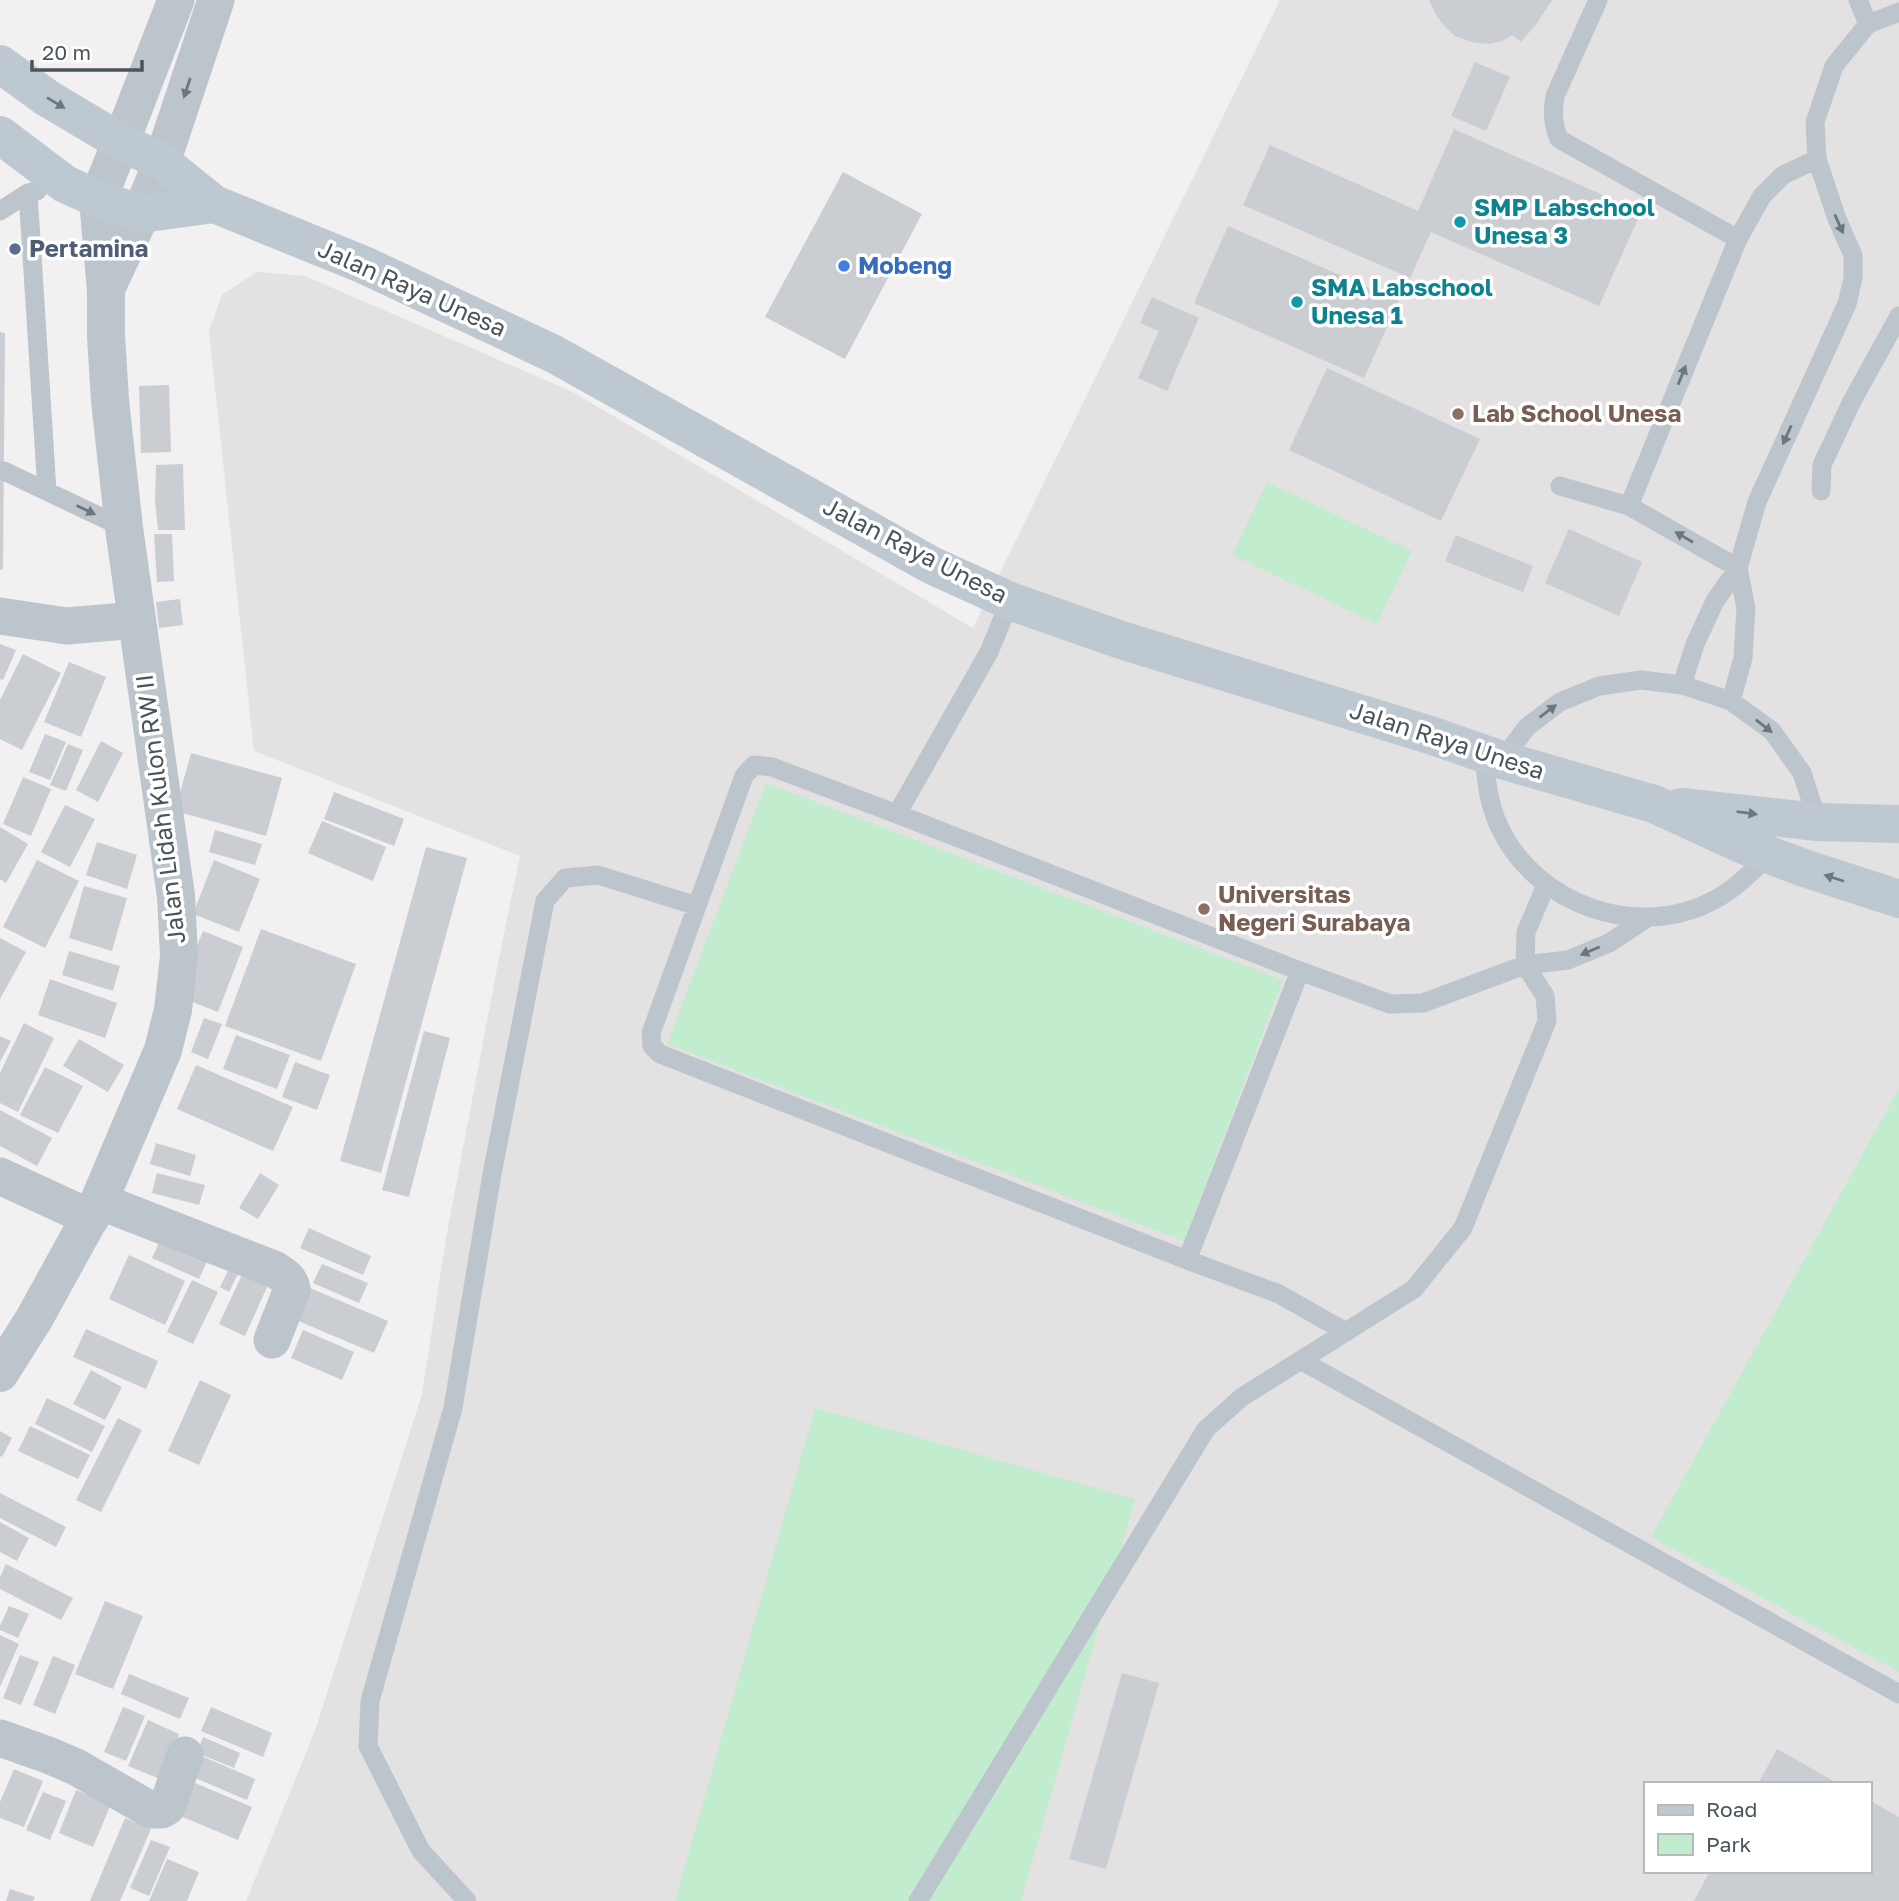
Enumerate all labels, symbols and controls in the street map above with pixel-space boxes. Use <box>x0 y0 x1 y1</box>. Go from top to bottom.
scale bar <box>32 28 142 72</box>
text: 20 m <box>42 39 91 65</box>
one-way arrow <box>181 78 191 99</box>
one-way arrow <box>46 97 65 110</box>
place label: SMP Labschool Unesa 3 <box>1474 192 1655 249</box>
one-way arrow <box>1834 213 1845 234</box>
marker: SMP Labschool Unesa 3 <box>1452 214 1468 230</box>
place label: Pertamina <box>29 233 148 262</box>
street label: Jalan Raya Unesa <box>314 233 511 342</box>
marker: Pertamina <box>7 241 23 257</box>
place label: Mobeng <box>858 250 952 279</box>
marker: Mobeng <box>836 258 852 274</box>
place label: SMA Labschool Unesa 1 <box>1311 272 1493 329</box>
marker: SMA Labschool Unesa 1 <box>1289 294 1305 310</box>
one-way arrow <box>1677 364 1688 385</box>
place label: Lab School Unesa <box>1472 398 1681 427</box>
marker: Lab School Unesa <box>1450 406 1466 422</box>
one-way arrow <box>1782 424 1793 445</box>
street label: Jalan Raya Unesa <box>819 491 1013 609</box>
one-way arrow <box>76 504 96 515</box>
one-way arrow <box>1674 531 1693 543</box>
street label: Jalan Lidah Kulon RW II <box>129 673 190 946</box>
street label: Jalan Raya Unesa <box>1347 694 1548 785</box>
one-way arrow <box>1539 703 1557 718</box>
one-way arrow <box>1755 718 1773 732</box>
one-way arrow <box>1736 808 1758 819</box>
one-way arrow <box>1823 872 1844 883</box>
place label: Universitas Negeri Surabaya <box>1218 879 1410 936</box>
marker: Universitas Negeri Surabaya <box>1196 901 1212 917</box>
one-way arrow <box>1579 946 1600 957</box>
legend <box>1644 1782 1871 1873</box>
text: Road <box>1706 1796 1757 1822</box>
text: Park <box>1706 1831 1752 1857</box>

